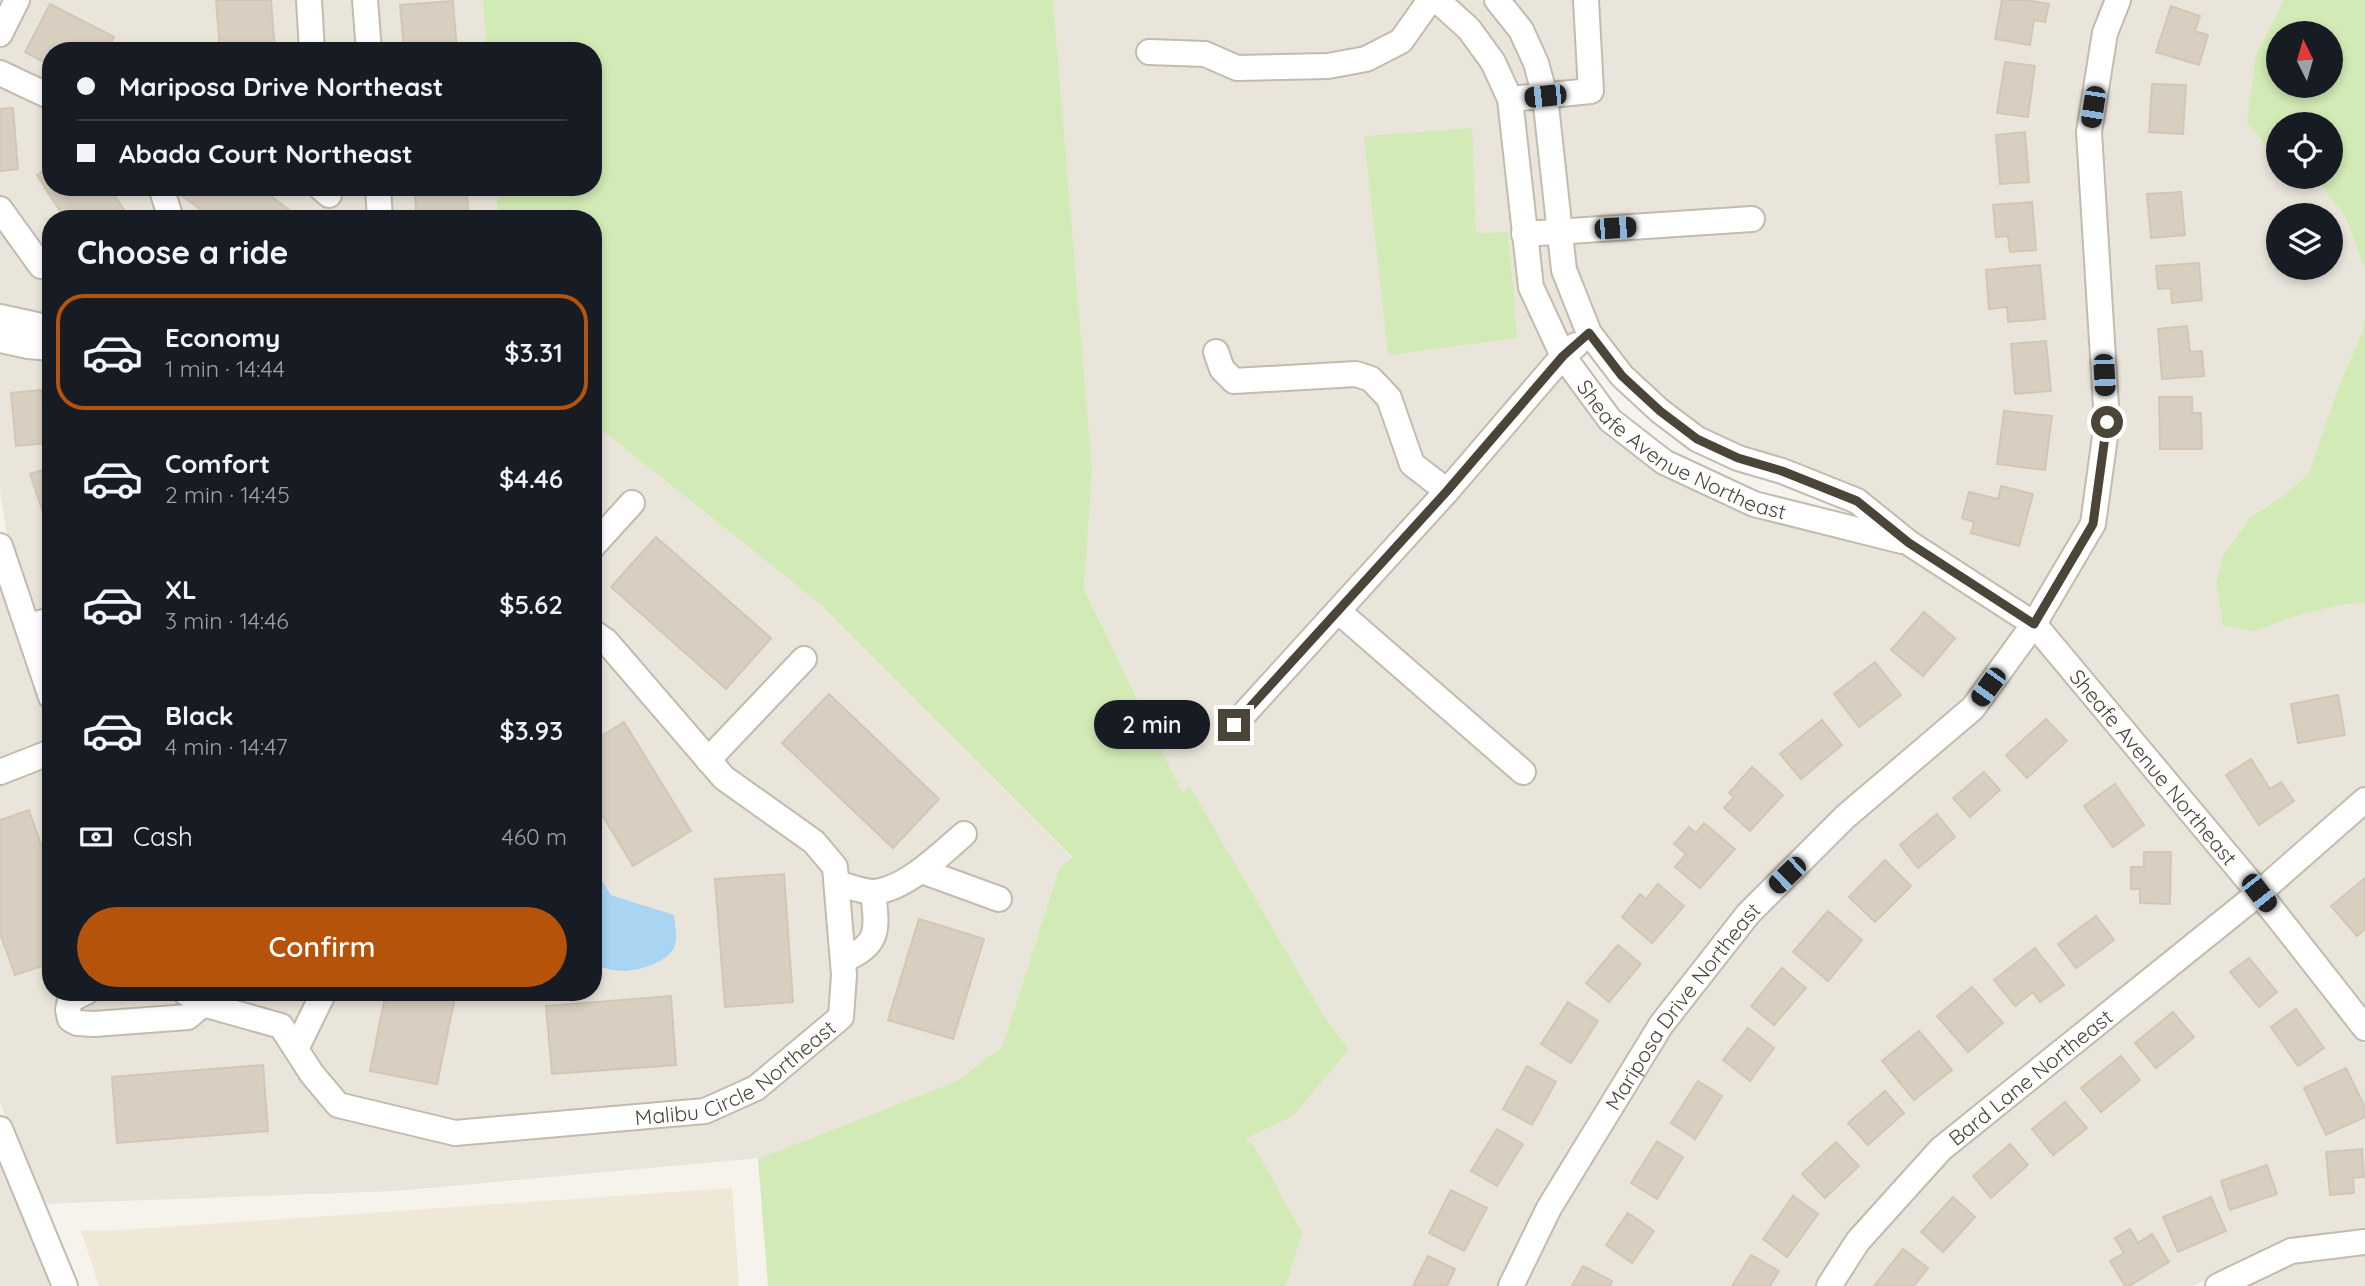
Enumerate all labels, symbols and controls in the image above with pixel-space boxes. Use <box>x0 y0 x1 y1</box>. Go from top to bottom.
north arrow <box>2266 21 2343 98</box>
map controls <box>2266 21 2343 280</box>
text: Mariposa Drive Northeast <box>119 70 443 103</box>
car <box>1524 83 1567 109</box>
car <box>2080 85 2107 129</box>
button: locate <box>2266 112 2343 189</box>
text: Abada Court Northeast <box>119 137 413 170</box>
button: layers <box>2266 203 2343 280</box>
car <box>1594 216 1637 240</box>
text: Choose a ride <box>77 232 289 272</box>
icon: car <box>81 321 144 384</box>
text: Economy <box>165 321 280 354</box>
text: $3.31 <box>504 336 563 369</box>
car <box>2093 353 2116 397</box>
text: 1 min · 14:44 <box>165 354 285 383</box>
street label: Sheafe Avenue Northeast <box>1572 374 1789 525</box>
route start <box>2091 406 2123 438</box>
icon: car <box>81 447 144 510</box>
text: Comfort <box>165 447 270 480</box>
text: $4.46 <box>499 462 563 495</box>
text: 2 min · 14:45 <box>165 480 290 509</box>
icon: car <box>81 573 144 636</box>
text: XL <box>165 573 197 606</box>
text: $5.62 <box>499 588 563 621</box>
text: 3 min · 14:46 <box>165 606 289 635</box>
car <box>1968 664 2009 710</box>
street label: Sheafe Avenue Northeast <box>2064 664 2243 870</box>
icon: car <box>81 699 144 762</box>
text: Black <box>165 699 234 732</box>
callout: 2 min <box>1094 700 1210 750</box>
route end <box>1218 709 1250 741</box>
text: 2 min <box>1122 710 1182 739</box>
text: $3.93 <box>500 714 563 747</box>
text: 4 min · 14:47 <box>165 732 287 761</box>
icon: cash <box>77 818 115 856</box>
text: Cash <box>133 820 193 853</box>
text: 460 m <box>502 822 567 851</box>
car <box>1765 853 1810 897</box>
car <box>2238 870 2281 916</box>
street label: Mariposa Drive Northeast <box>1599 897 1765 1115</box>
button: Confirm <box>77 907 567 987</box>
street label: Bard Lane Northeast <box>1943 1003 2117 1151</box>
street label: Malibu Circle Northeast <box>634 1014 841 1130</box>

